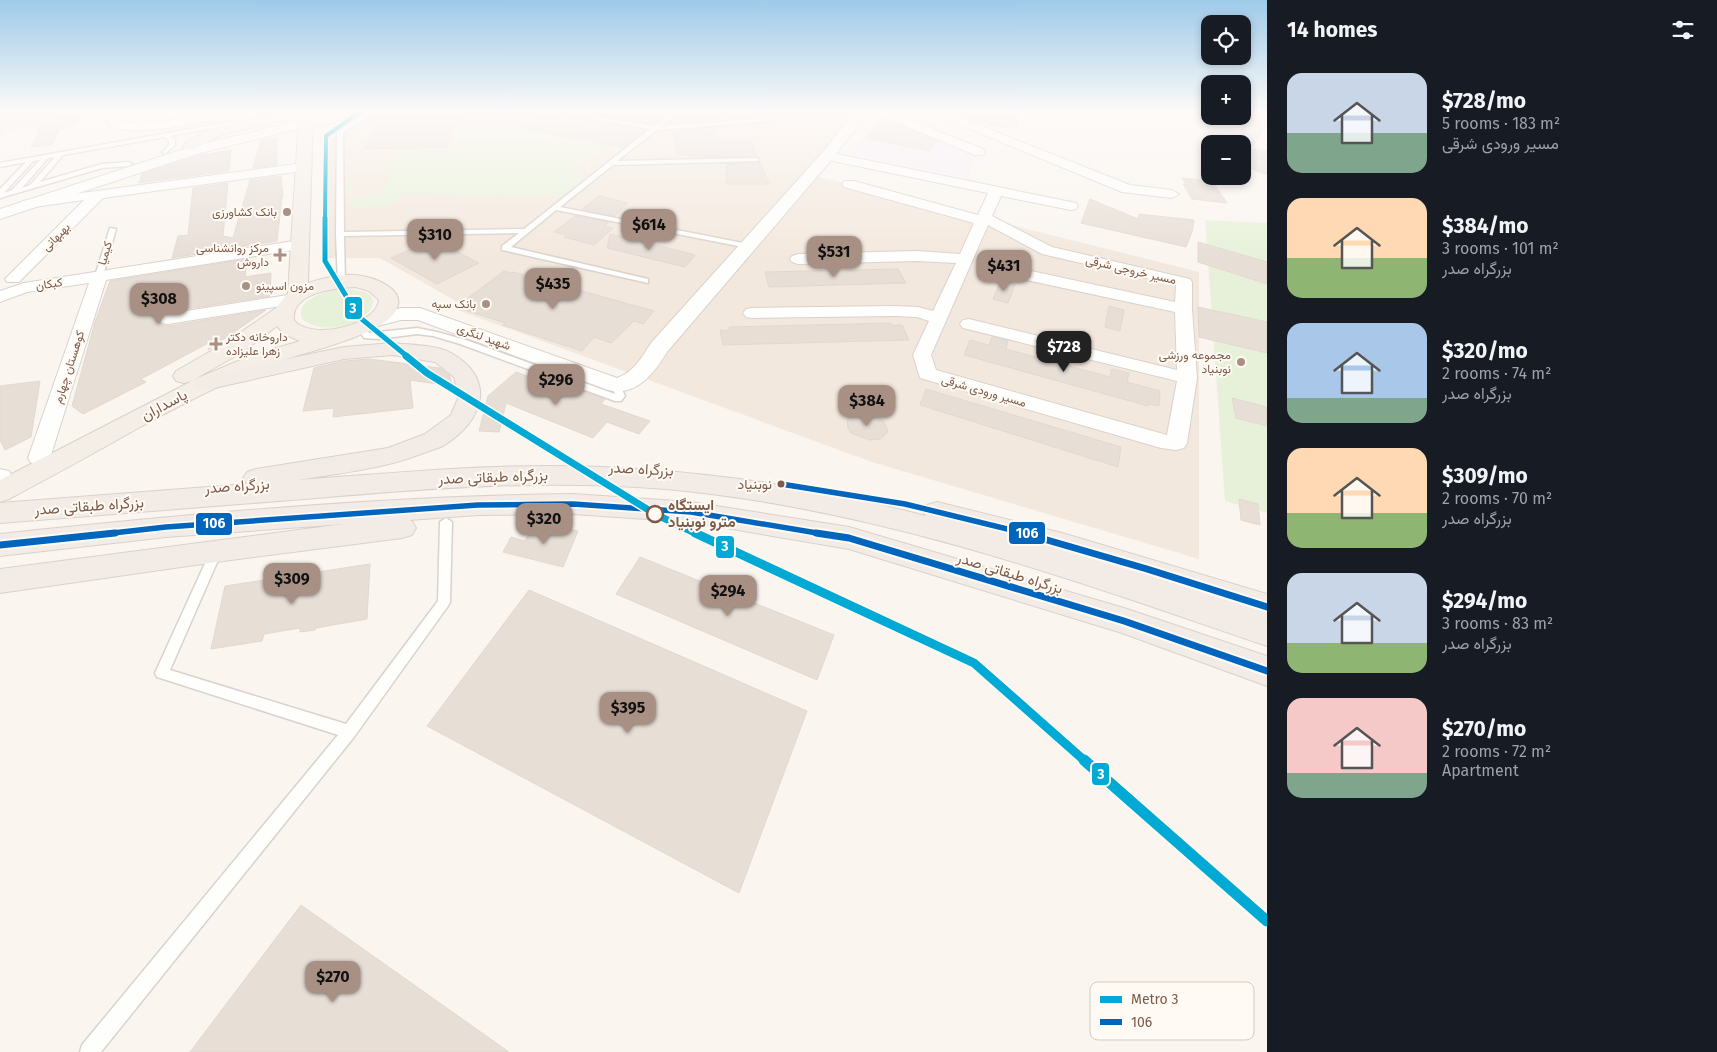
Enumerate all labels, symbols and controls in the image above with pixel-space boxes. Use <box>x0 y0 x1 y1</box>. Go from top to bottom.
map controls <box>1201 15 1251 185</box>
button: locate <box>1201 15 1251 65</box>
icon: filters <box>1669 16 1697 44</box>
text: 14 homes <box>1287 17 1377 43</box>
button: + <box>1201 75 1251 125</box>
text: $728/mo <box>1442 88 1526 114</box>
icon: home <box>1327 93 1387 153</box>
text: 5 rooms · 183 m² <box>1442 114 1560 133</box>
text: مسیر ورودی شرقی <box>1442 134 1559 153</box>
button: − <box>1201 135 1251 185</box>
place label: بانک کشاورزی <box>212 205 277 220</box>
marker: بانک کشاورزی <box>281 206 293 218</box>
pin: $614 <box>619 208 679 251</box>
text: $384/mo <box>1442 213 1528 239</box>
text: $614 <box>632 215 666 234</box>
pin: $310 <box>405 218 465 261</box>
icon: home <box>1327 218 1387 278</box>
street label: بهبهانی <box>39 220 74 255</box>
text: $310 <box>418 225 452 244</box>
pin: $531 <box>804 236 864 278</box>
text: 3 rooms · 101 m² <box>1442 239 1559 258</box>
street label: کیمیا <box>95 240 115 266</box>
place label: مرکز روانشناسی داروش <box>196 241 269 270</box>
text: $531 <box>818 242 850 261</box>
marker: مرکز روانشناسی داروش <box>273 248 287 262</box>
pin: $431 <box>974 250 1034 292</box>
street label: مسیر خروجی شرقی <box>1084 253 1178 288</box>
text: $431 <box>988 256 1020 275</box>
text: بزرگراه صدر <box>1442 259 1512 278</box>
pin: $435 <box>523 268 583 310</box>
text: $435 <box>536 274 570 293</box>
street label: کبکان <box>35 275 63 293</box>
place label: مزون اسپینو <box>256 279 314 294</box>
marker: مزون اسپینو <box>240 280 252 292</box>
pin: $308 <box>129 282 189 325</box>
text: $308 <box>141 289 177 308</box>
line badge: 3 <box>344 296 363 320</box>
place label: بانک سپه <box>431 297 476 312</box>
marker: بانک سپه <box>480 298 492 310</box>
text: 3 <box>348 300 357 317</box>
street label: شهید لنگری <box>455 321 513 354</box>
street label: کوهستان چهارم <box>51 329 88 405</box>
place label: داروخانه دکتر زهرا علیزاده <box>225 330 288 359</box>
pin: $728 <box>1034 330 1094 373</box>
text: $728 <box>1047 337 1081 356</box>
marker: داروخانه دکتر زهرا علیزاده <box>210 338 222 350</box>
text: $320/mo <box>1442 338 1528 364</box>
icon: home <box>1327 343 1387 403</box>
place label: مجموعه ورزشی نوبنیاد <box>1159 348 1231 377</box>
marker: مجموعه ورزشی نوبنیاد <box>1235 356 1247 368</box>
pin: $296 <box>526 364 586 406</box>
text: 2 rooms · 74 m² <box>1442 364 1551 383</box>
text: $296 <box>539 370 573 389</box>
street label: مسیر ورودی شرقی <box>940 372 1028 411</box>
pin: $384 <box>837 384 897 427</box>
text: بزرگراه صدر <box>1442 384 1512 403</box>
street label: پاسداران <box>138 385 191 425</box>
text: $384 <box>849 391 885 410</box>
street label: بزرگراه صدر <box>607 458 674 480</box>
text: $309/mo <box>1442 463 1528 489</box>
street label: بزرگراه طبقاتی صدر <box>437 466 548 489</box>
icon: home <box>1327 468 1387 528</box>
street label: بزرگراه صدر <box>203 475 270 497</box>
place label: نوبنیاد <box>737 476 772 493</box>
marker: نوبنیاد <box>776 479 786 489</box>
text: 2 rooms · 70 m² <box>1442 489 1552 508</box>
street label: بزرگراه طبقاتی صدر <box>33 493 145 520</box>
place label: ایستگاه مترو نوبنیاد <box>668 496 736 531</box>
pin: $320 <box>514 502 574 545</box>
marker: ایستگاه مترو نوبنیاد <box>646 505 664 523</box>
text: $320 <box>527 509 561 528</box>
text: بزرگراه صدر <box>1442 509 1512 528</box>
line badge: 106 <box>195 512 233 536</box>
text: 106 <box>203 515 225 532</box>
line badge: 106 <box>1008 521 1046 545</box>
text: 106 <box>1016 525 1038 542</box>
line badge: 3 <box>715 535 735 559</box>
text: 3 <box>720 538 729 555</box>
street label: بزرگراه طبقاتی صدر <box>954 548 1065 599</box>
pin: $309 <box>262 562 322 605</box>
text: $309 <box>274 569 310 588</box>
pin: $294 <box>698 574 758 617</box>
text: $294 <box>711 581 745 600</box>
text: $294/mo <box>1442 588 1527 614</box>
icon: home <box>1327 593 1387 653</box>
text: 3 rooms · 83 m² <box>1442 614 1553 633</box>
text: بزرگراه صدر <box>1442 634 1512 653</box>
pin: $395 <box>598 692 658 734</box>
text: $395 <box>611 698 645 717</box>
text: $270/mo <box>1442 716 1526 742</box>
icon: home <box>1327 718 1387 778</box>
text: 2 rooms · 72 m² <box>1442 742 1551 761</box>
text: Apartment <box>1442 761 1519 780</box>
line badge: 3 <box>1091 762 1110 786</box>
text: 3 <box>1096 766 1105 783</box>
pin: $270 <box>303 960 363 1003</box>
text: $270 <box>316 967 350 986</box>
legend <box>1090 982 1254 1040</box>
text: Metro 3 <box>1131 991 1178 1008</box>
text: 106 <box>1131 1014 1152 1031</box>

